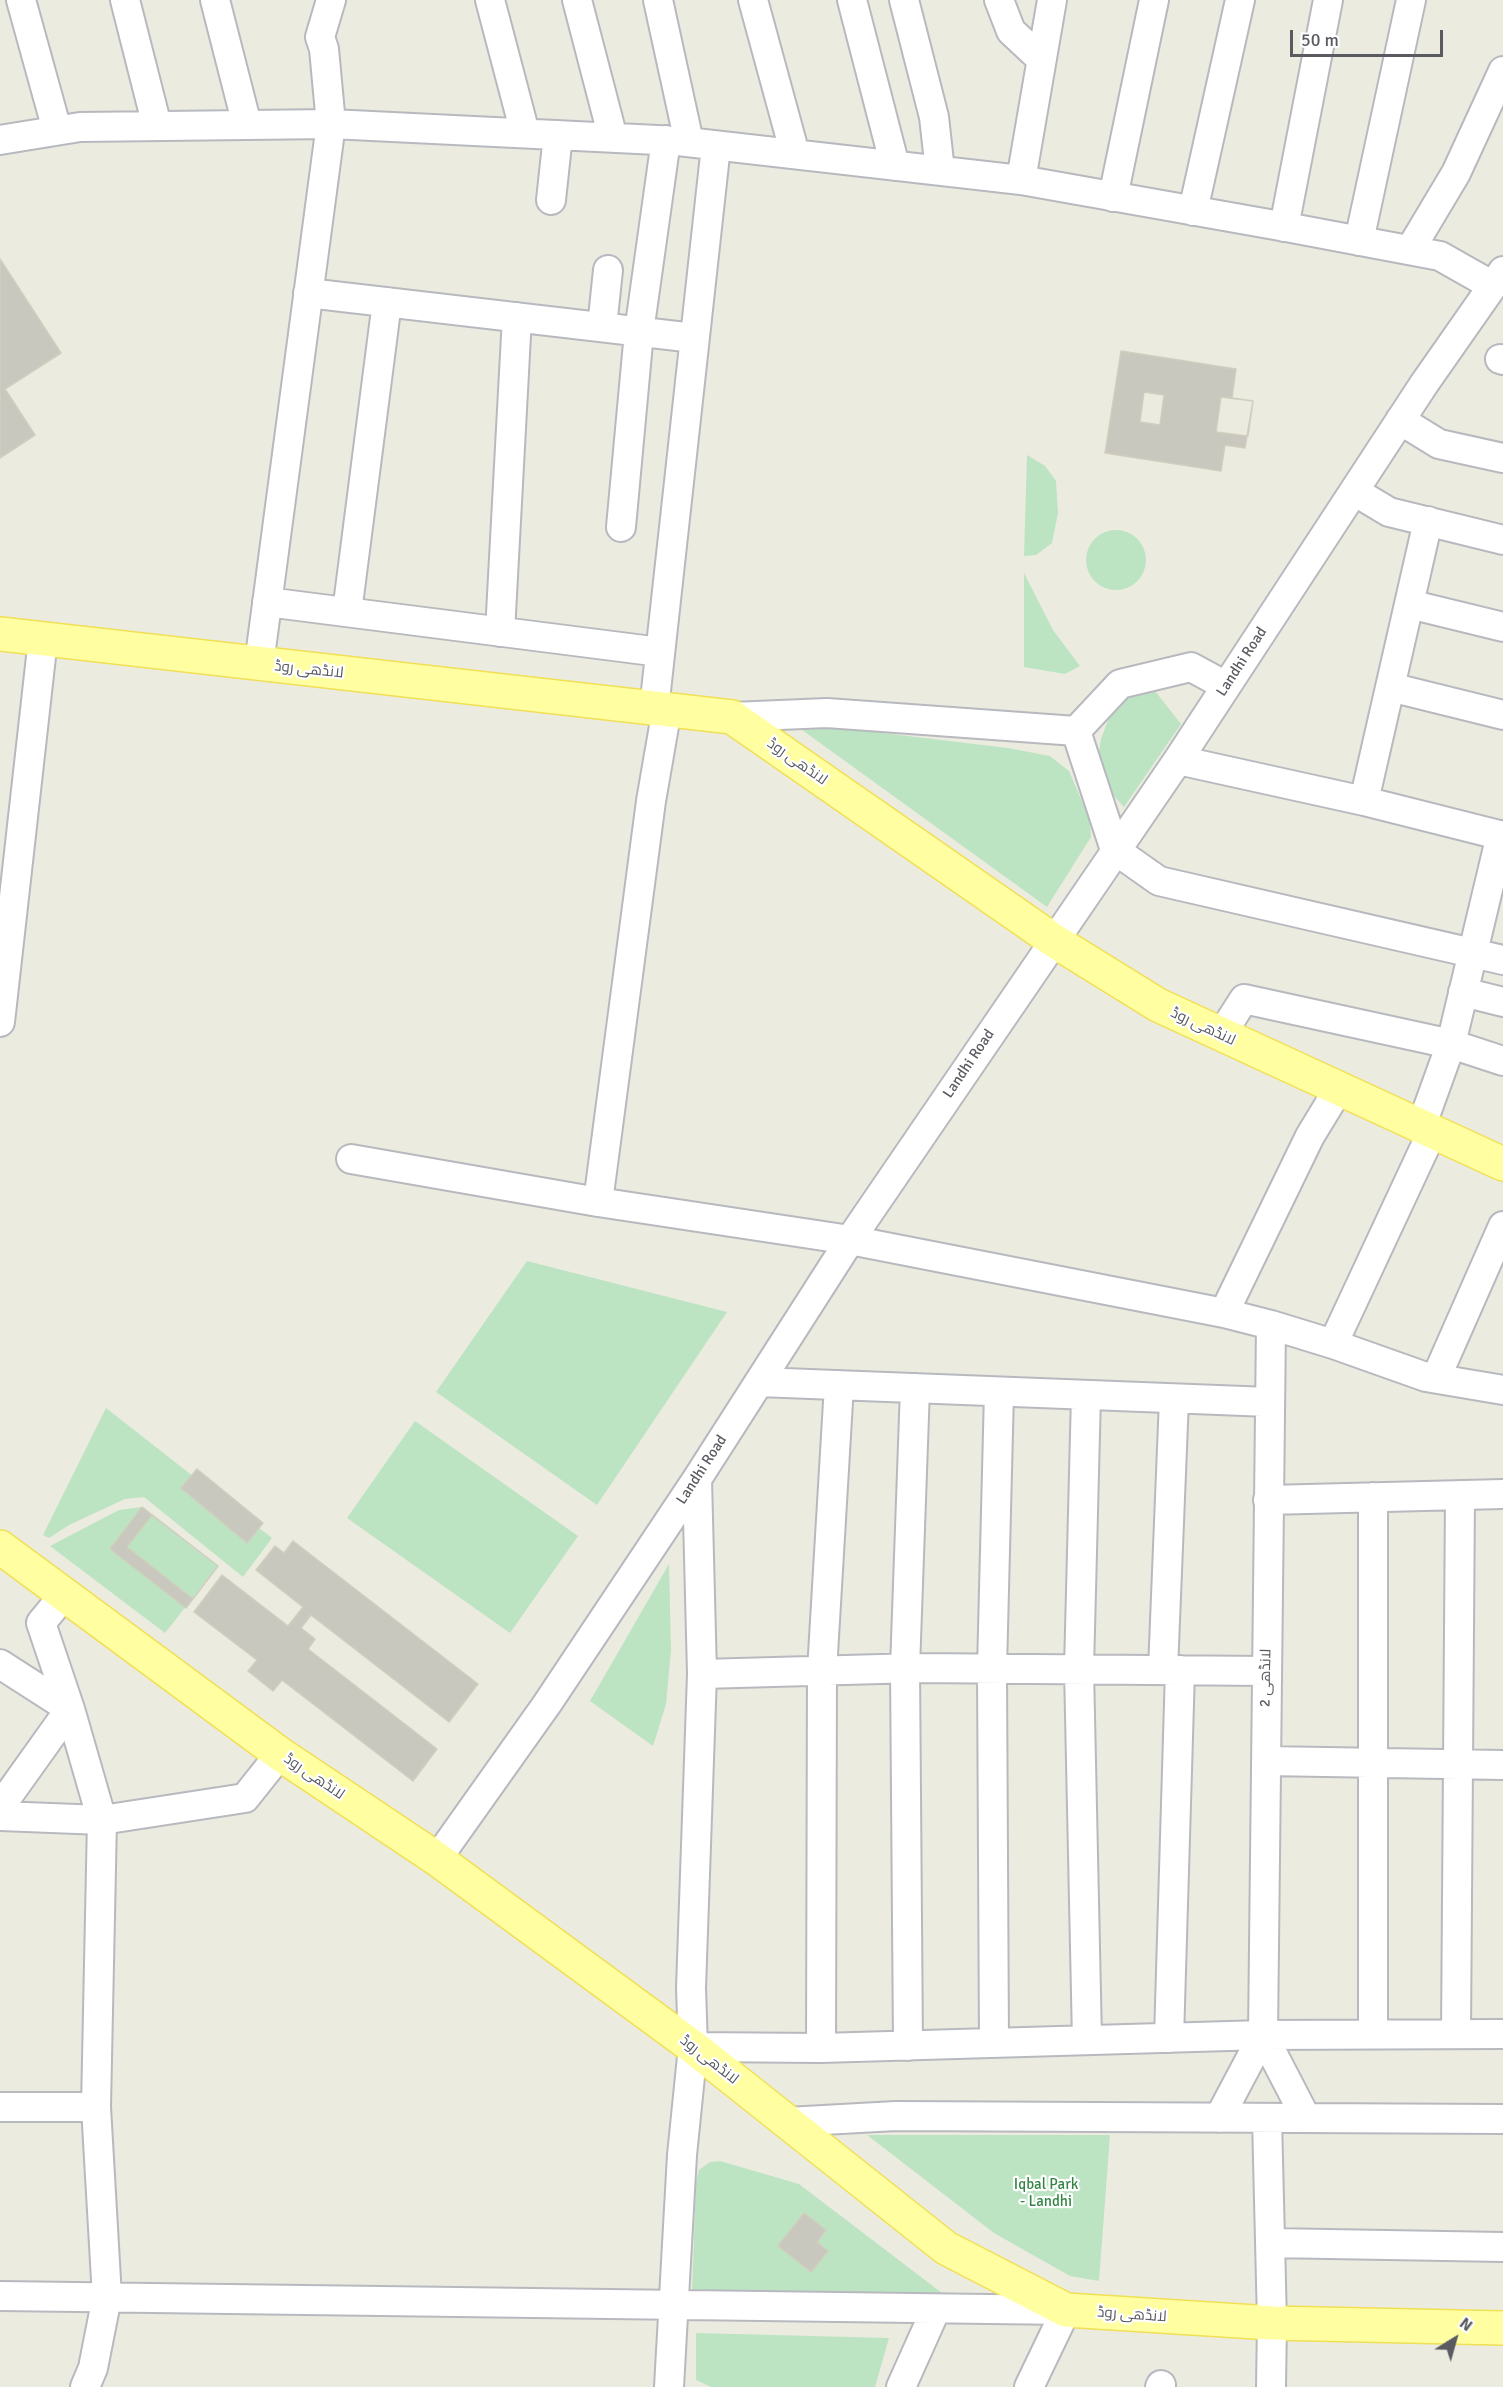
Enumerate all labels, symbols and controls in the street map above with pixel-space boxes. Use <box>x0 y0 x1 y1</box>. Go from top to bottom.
scale bar <box>1293 18 1446 56</box>
text: 50 m <box>1301 29 1339 51</box>
street label: Landhi Road <box>1213 624 1271 700</box>
street label: لانڈھی روڈ <box>273 657 345 683</box>
street label: لانڈھی روڈ <box>763 735 831 789</box>
street label: لانڈھی روڈ <box>1168 1004 1238 1050</box>
street label: Landhi Road <box>939 1026 999 1102</box>
street label: Landhi Road <box>673 1432 731 1508</box>
street label: لانڈھی 2 <box>1256 1649 1276 1707</box>
street label: لانڈھی روڈ <box>280 1750 348 1804</box>
street label: لانڈھی روڈ <box>676 2031 742 2089</box>
park label: Iqbal Park - Landhi <box>1014 2176 1078 2211</box>
street label: لانڈھی روڈ <box>1097 2304 1167 2326</box>
north arrow <box>1425 2309 1485 2369</box>
text: N <box>1455 2313 1476 2336</box>

